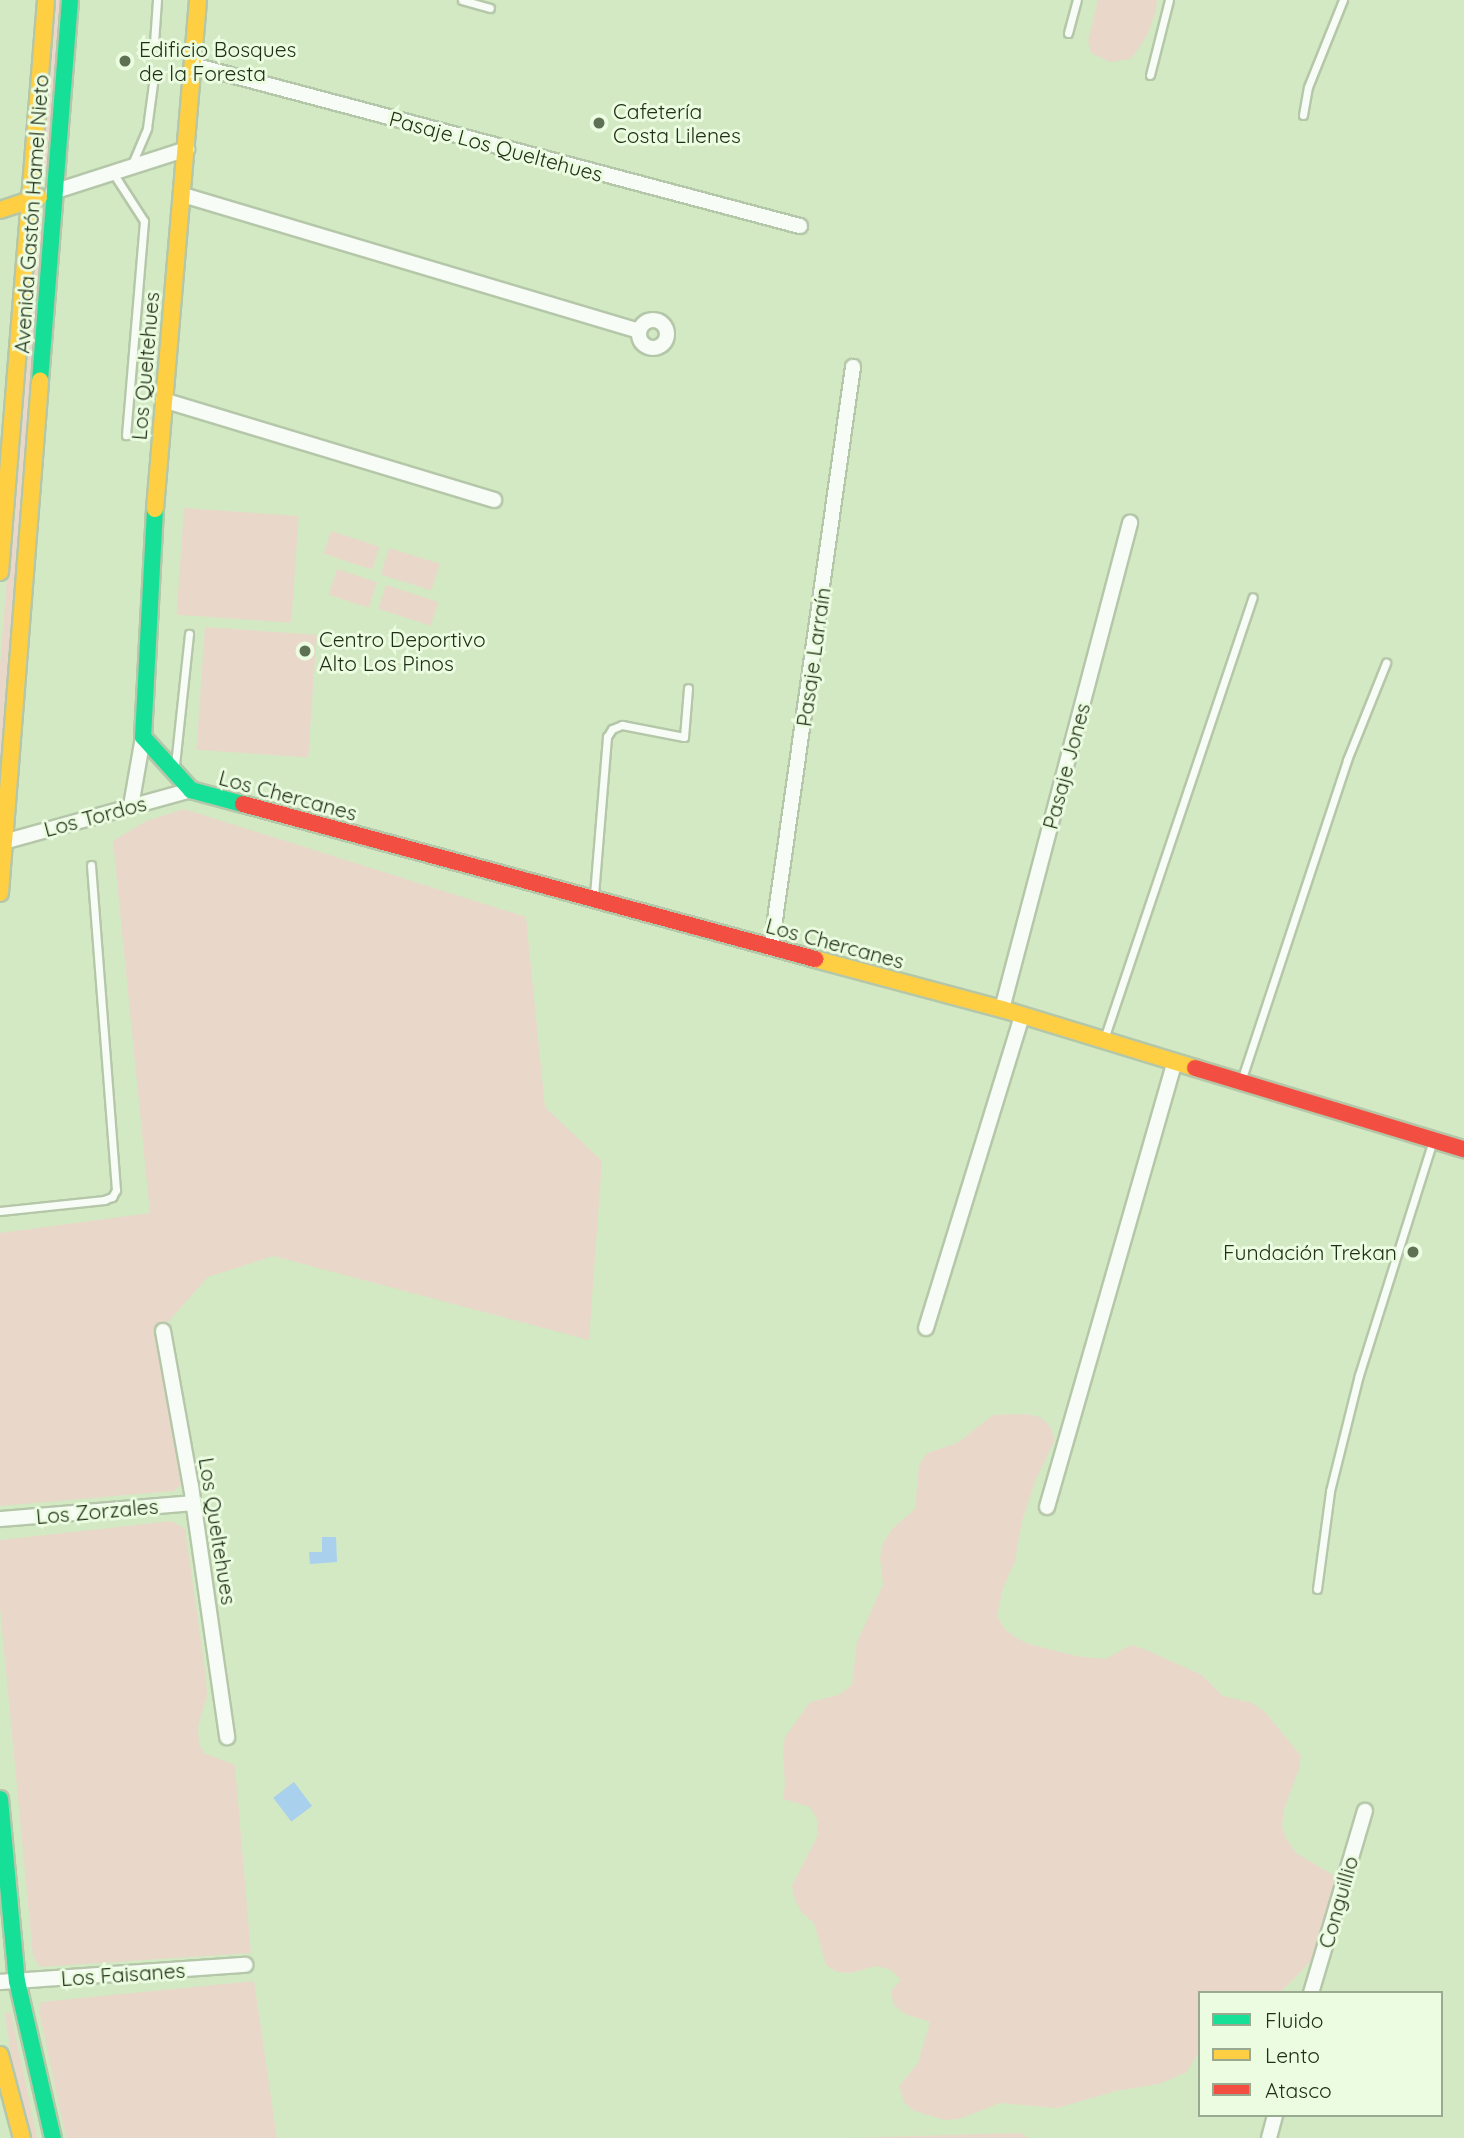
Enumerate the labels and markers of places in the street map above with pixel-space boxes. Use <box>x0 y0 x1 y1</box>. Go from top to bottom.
place label: Edificio Bosques de la Foresta <box>139 36 296 86</box>
marker: Edificio Bosques de la Foresta <box>117 53 133 69</box>
place label: Cafetería Costa Lilenes <box>613 98 741 148</box>
marker: Cafetería Costa Lilenes <box>591 115 607 131</box>
place label: Centro Deportivo Alto Los Pinos <box>319 626 486 676</box>
marker: Centro Deportivo Alto Los Pinos <box>297 643 313 659</box>
place label: Fundación Trekan <box>1223 1239 1397 1265</box>
marker: Fundación Trekan <box>1403 1242 1423 1262</box>

